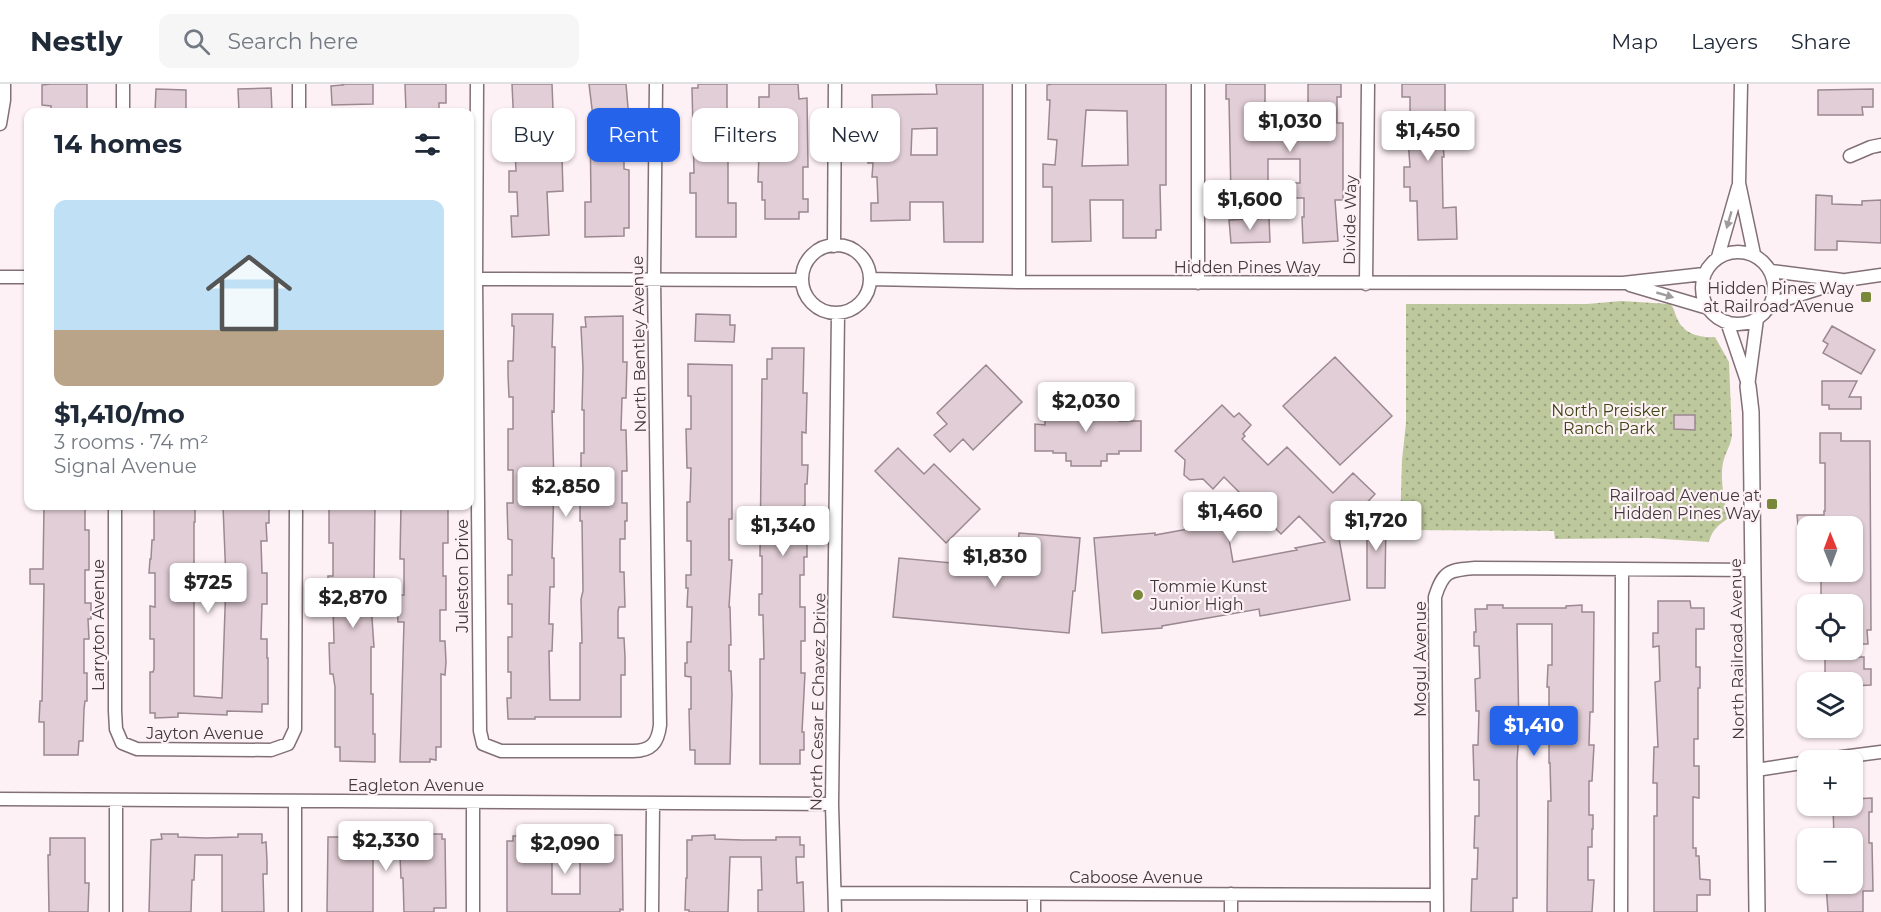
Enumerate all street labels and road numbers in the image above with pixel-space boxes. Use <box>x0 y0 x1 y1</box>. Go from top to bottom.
street label: Divide Way <box>1340 175 1360 265</box>
street label: North Bentley Avenue <box>628 255 650 433</box>
street label: Hidden Pines Way <box>1174 258 1321 277</box>
street label: Juleston Drive <box>453 519 472 634</box>
street label: North Railroad Avenue <box>1726 558 1748 740</box>
street label: Larryton Avenue <box>89 559 108 691</box>
street label: North Cesar E Chavez Drive <box>807 593 829 811</box>
street label: Mogul Avenue <box>1411 601 1430 717</box>
street label: Jayton Avenue <box>145 724 264 743</box>
street label: Eagleton Avenue <box>348 776 484 795</box>
street label: Caboose Avenue <box>1069 868 1203 887</box>

